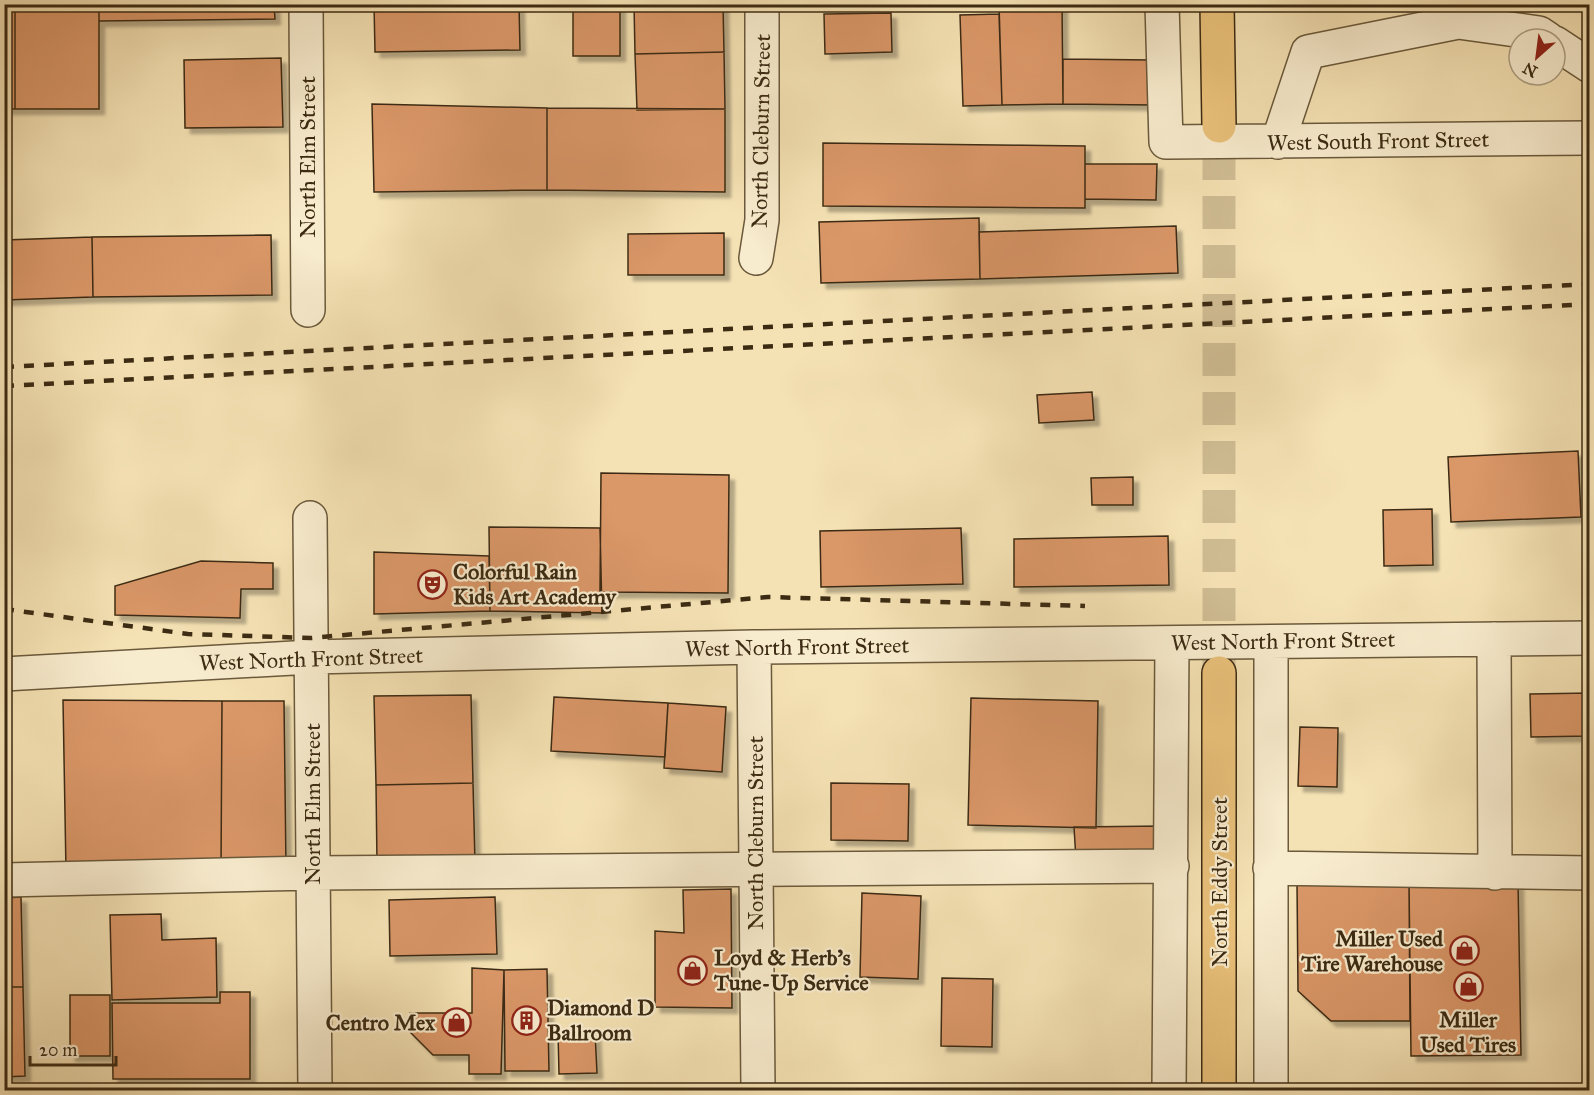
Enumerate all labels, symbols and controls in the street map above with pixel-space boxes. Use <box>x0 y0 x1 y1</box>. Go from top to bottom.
north arrow <box>1507 27 1567 87</box>
street label: North Cleburn Street <box>746 33 776 228</box>
text: N <box>1519 58 1541 81</box>
street label: North Elm Street <box>294 76 321 238</box>
street label: West South Front Street <box>1267 126 1490 156</box>
place label: Colorful Rain Kids Art Academy <box>453 558 618 610</box>
theatre icon: Colorful Rain Kids Art Academy <box>416 568 448 600</box>
street label: West North Front Street <box>1171 626 1396 656</box>
street label: West North Front Street <box>685 632 910 662</box>
street label: West North Front Street <box>198 642 424 676</box>
street label: North Elm Street <box>299 723 326 885</box>
street label: North Cleburn Street <box>742 736 769 930</box>
street label: North Eddy Street <box>1206 797 1233 967</box>
place label: Miller Used Tire Warehouse <box>1300 925 1444 977</box>
shop icon: Miller Used Tire Warehouse <box>1448 935 1480 967</box>
place label: Loyd & Herb's Tune-Up Service <box>713 944 869 996</box>
shop icon: Loyd & Herb's Tune-Up Service <box>677 954 709 986</box>
shop icon: Miller Used Tires <box>1452 971 1484 1003</box>
place label: Diamond D Ballroom <box>547 994 654 1046</box>
building icon: Diamond D Ballroom <box>510 1004 542 1036</box>
shop icon: Centro Mex <box>440 1006 472 1038</box>
place label: Miller Used Tires <box>1420 1006 1516 1058</box>
place label: Centro Mex <box>326 1009 435 1036</box>
scale bar <box>30 1029 116 1067</box>
text: 20 m <box>39 1039 77 1061</box>

